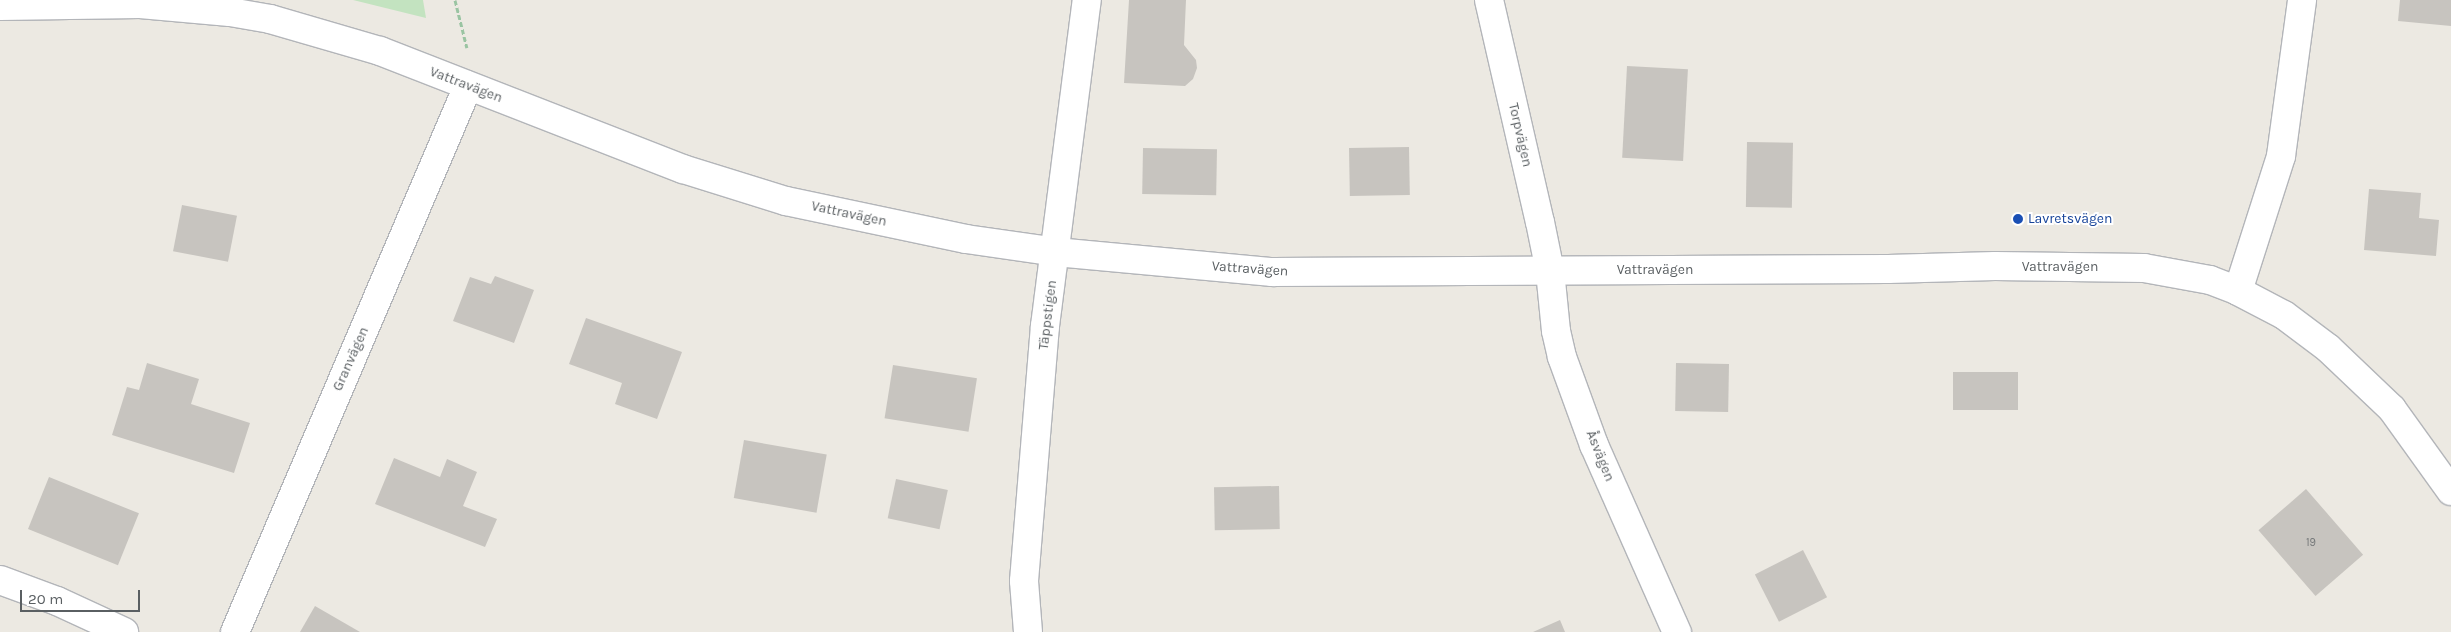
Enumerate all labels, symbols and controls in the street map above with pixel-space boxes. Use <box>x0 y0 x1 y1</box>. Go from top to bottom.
street label: Vattravägen <box>427 63 505 107</box>
street label: Torpvägen <box>1504 101 1536 169</box>
street label: Vattravägen <box>810 198 888 230</box>
place label: Lavretsvägen <box>2028 211 2112 227</box>
marker: Lavretsvägen <box>2012 213 2024 225</box>
street label: Vattravägen <box>1211 258 1289 280</box>
street label: Vattravägen <box>2022 259 2098 275</box>
street label: Vattravägen <box>1617 262 1693 278</box>
street label: Täppstigen <box>1035 279 1061 351</box>
street label: Granvägen <box>329 324 373 394</box>
street label: Åsvägen <box>1582 428 1618 484</box>
house number: 19 <box>2306 536 2316 550</box>
scale bar <box>22 580 142 612</box>
text: 20 m <box>28 590 63 608</box>

